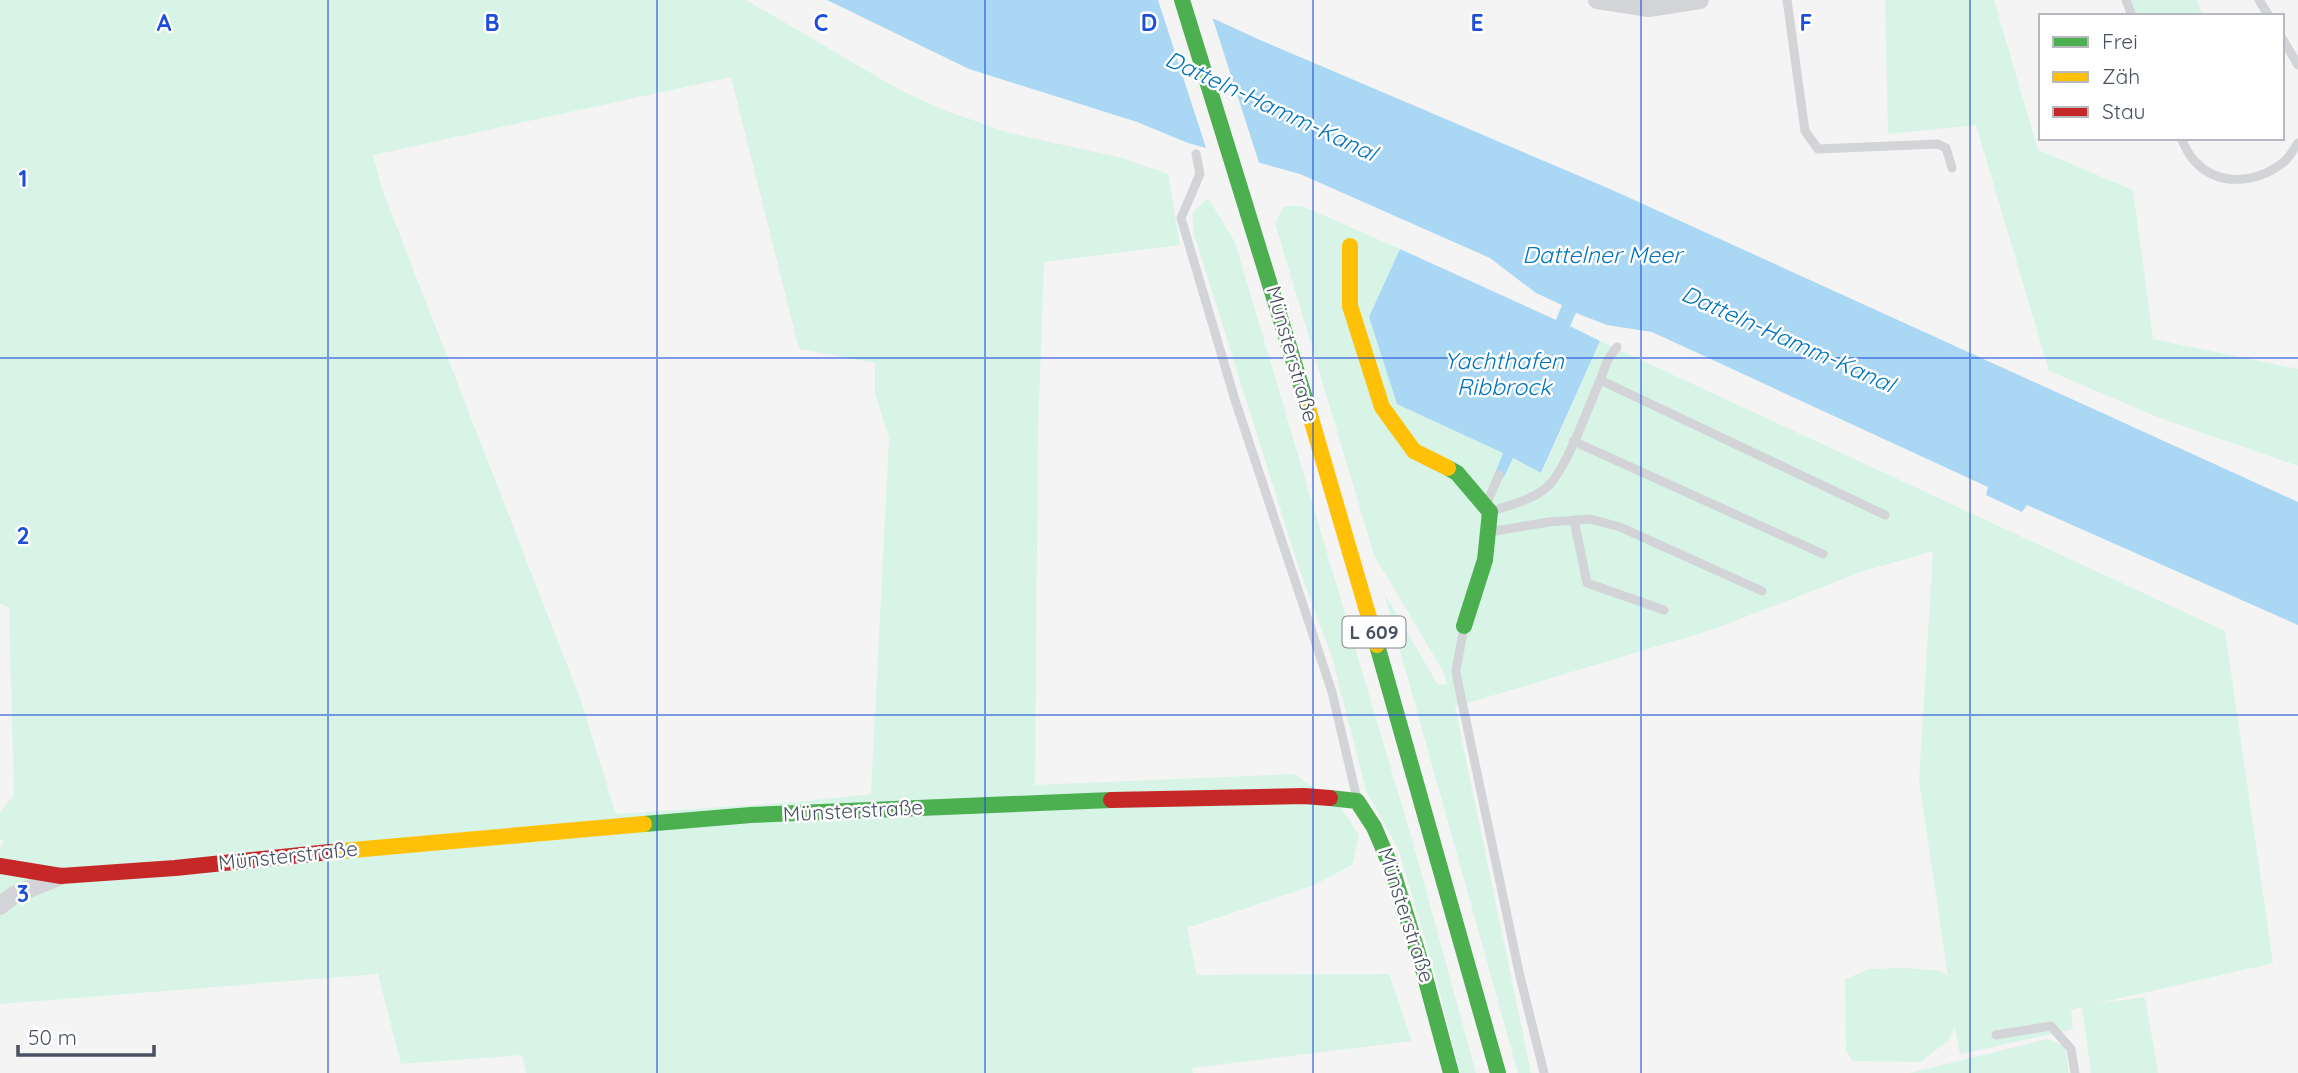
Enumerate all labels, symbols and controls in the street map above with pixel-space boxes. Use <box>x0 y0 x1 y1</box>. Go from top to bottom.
text: A <box>157 8 172 37</box>
text: B <box>484 8 500 37</box>
text: C <box>814 8 828 37</box>
text: D <box>1141 8 1157 37</box>
text: E <box>1470 8 1484 37</box>
text: F <box>1800 8 1812 37</box>
legend <box>2039 14 2284 140</box>
text: Frei <box>2102 28 2138 54</box>
water label: Datteln-Hamm-Kanal <box>1161 44 1384 168</box>
text: Zäh <box>2102 63 2140 89</box>
text: Stau <box>2102 98 2145 124</box>
text: 1 <box>19 164 27 193</box>
water label: Dattelner Meer <box>1522 240 1685 269</box>
water label: Datteln-Hamm-Kanal <box>1677 279 1902 400</box>
street label: Münsterstraße <box>1261 283 1325 425</box>
water label: Yachthafen Ribbrock <box>1444 346 1564 401</box>
text: 2 <box>16 521 30 550</box>
road number: L 609 <box>1342 617 1406 648</box>
street label: Münsterstraße <box>782 793 924 827</box>
street label: Münsterstraße <box>217 835 359 875</box>
street label: Münsterstraße <box>1373 844 1441 985</box>
text: 3 <box>17 879 29 908</box>
scale bar <box>18 1014 154 1058</box>
text: 50 m <box>28 1024 77 1050</box>

